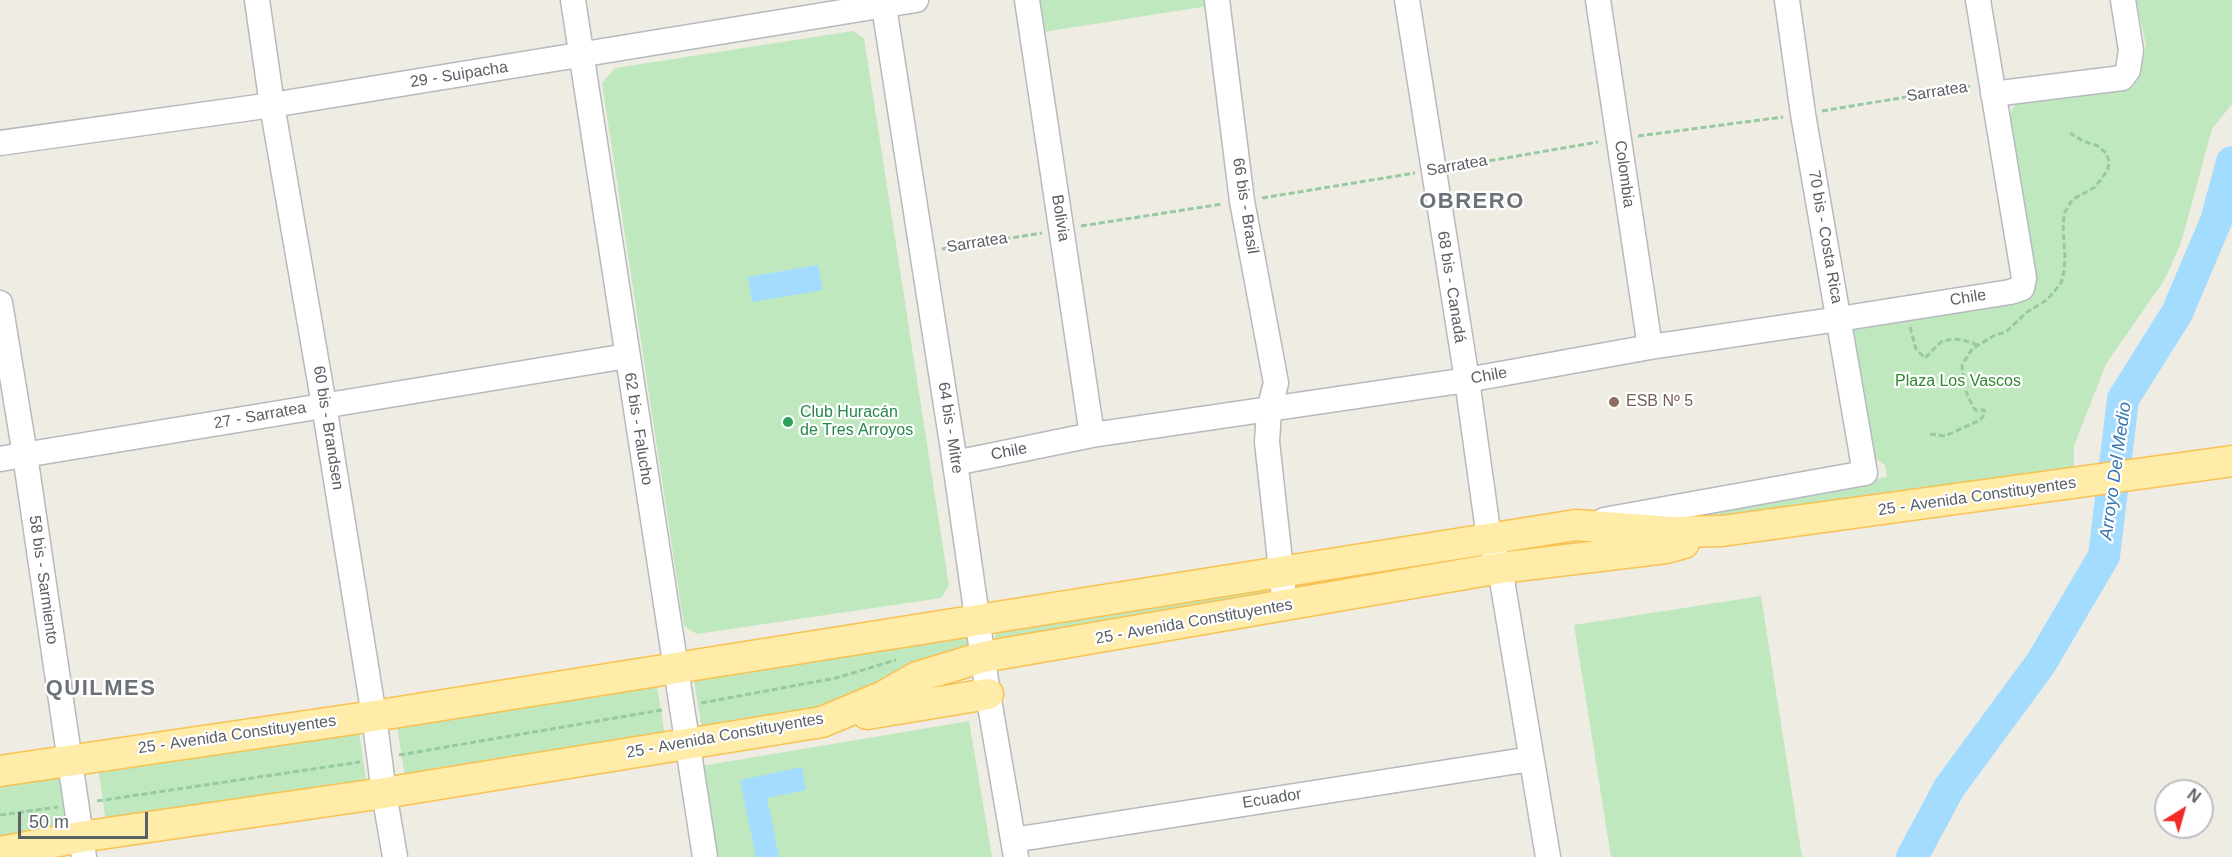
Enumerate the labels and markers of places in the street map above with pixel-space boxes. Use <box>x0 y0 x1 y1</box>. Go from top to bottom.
place label: ESB Nº 5 <box>1626 392 1693 412</box>
marker: ESB Nº 5 <box>1607 395 1621 409</box>
place label: Club Huracán de Tres Arroyos <box>800 403 913 441</box>
marker: Club Huracán de Tres Arroyos <box>781 415 795 429</box>

